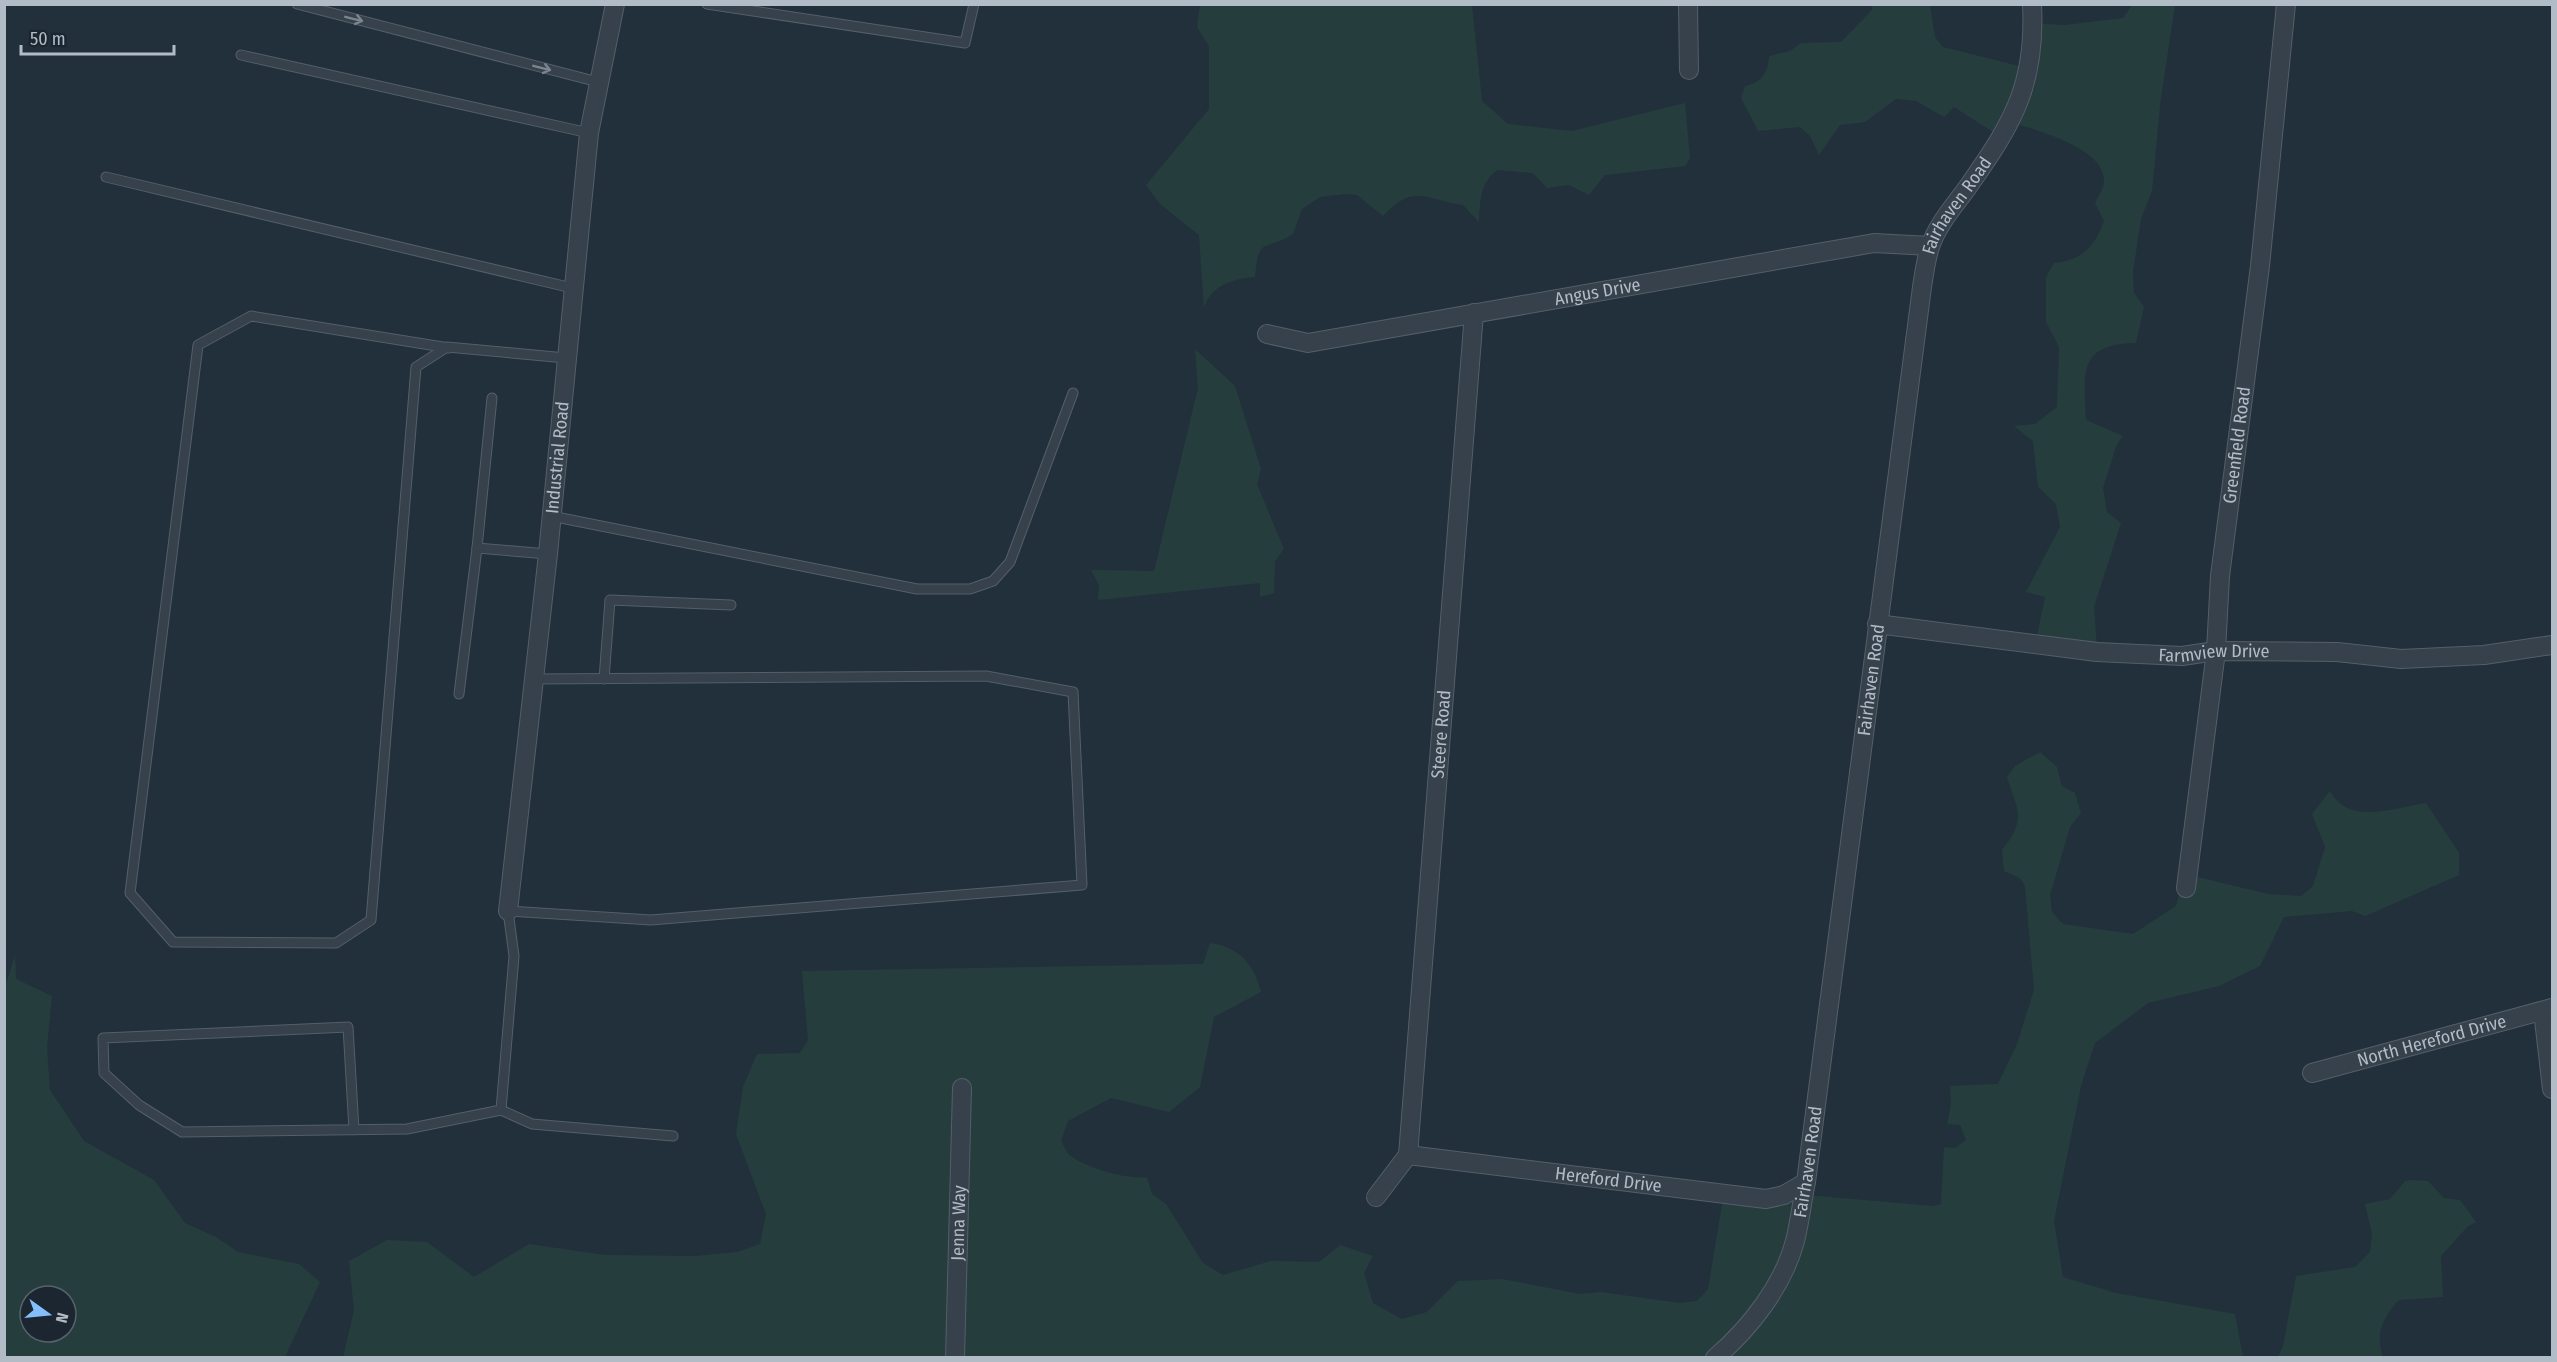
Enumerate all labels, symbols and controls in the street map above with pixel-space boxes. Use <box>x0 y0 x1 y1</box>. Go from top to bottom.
one-way arrow <box>344 14 363 25</box>
scale bar <box>21 18 174 56</box>
text: 50 m <box>30 28 66 50</box>
one-way arrow <box>533 62 552 74</box>
street label: Fairhaven Road <box>1917 153 1996 257</box>
street label: Angus Drive <box>1553 273 1642 310</box>
street label: Greenfield Road <box>2218 385 2255 505</box>
street label: Industrial Road <box>541 401 574 515</box>
street label: Fairhaven Road <box>1853 623 1889 737</box>
street label: Farmview Drive <box>2158 640 2270 667</box>
street label: Steere Road <box>1427 689 1455 779</box>
street label: North Hereford Drive <box>2355 1010 2509 1071</box>
street label: Fairhaven Road <box>1789 1105 1827 1219</box>
street label: Hereford Drive <box>1554 1162 1663 1197</box>
street label: Jenna Way <box>947 1185 970 1261</box>
north arrow <box>18 1284 78 1344</box>
text: N <box>52 1311 72 1325</box>

